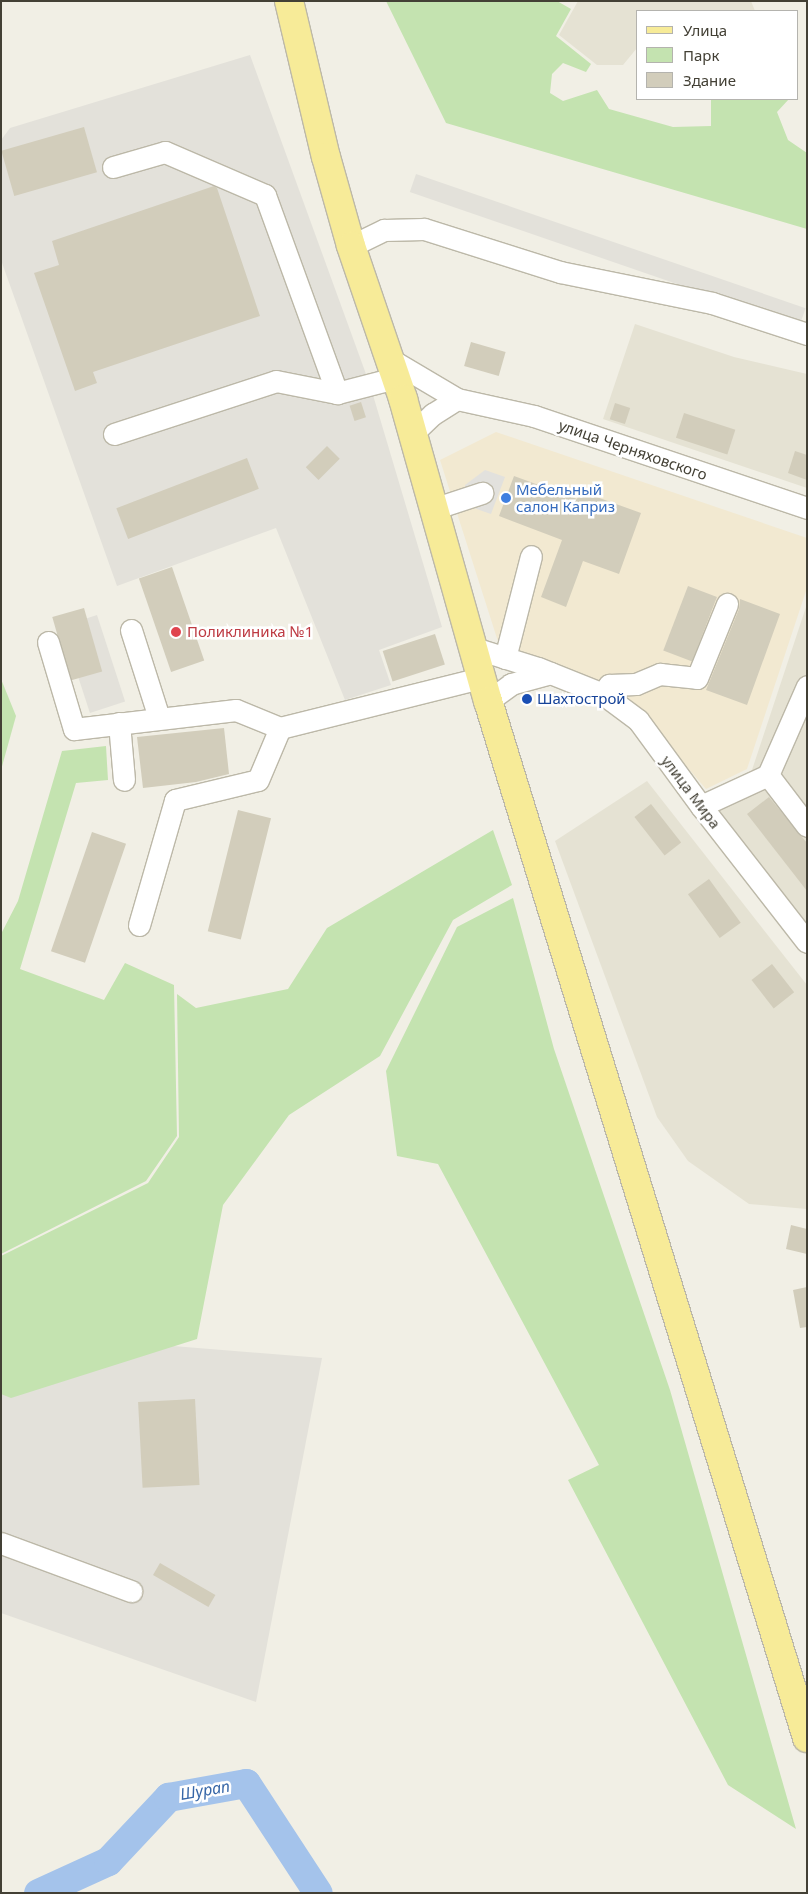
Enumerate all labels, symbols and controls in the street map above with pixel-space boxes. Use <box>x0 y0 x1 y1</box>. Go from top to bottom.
legend <box>636 10 798 100</box>
text: Улица <box>683 20 727 40</box>
text: Парк <box>683 45 719 65</box>
text: Здание <box>683 70 736 90</box>
street label: улица Черняховского <box>556 416 710 484</box>
place label: Мебельный салон Каприз <box>516 480 615 515</box>
marker: Мебельный салон Каприз <box>500 492 512 504</box>
place label: Поликлиника №1 <box>187 623 313 641</box>
marker: Поликлиника №1 <box>169 625 183 639</box>
place label: Шахтострой <box>537 690 626 708</box>
marker: Шахтострой <box>521 693 533 705</box>
street label: улица Мира <box>658 752 724 832</box>
water label: Шурап <box>179 1776 231 1804</box>

